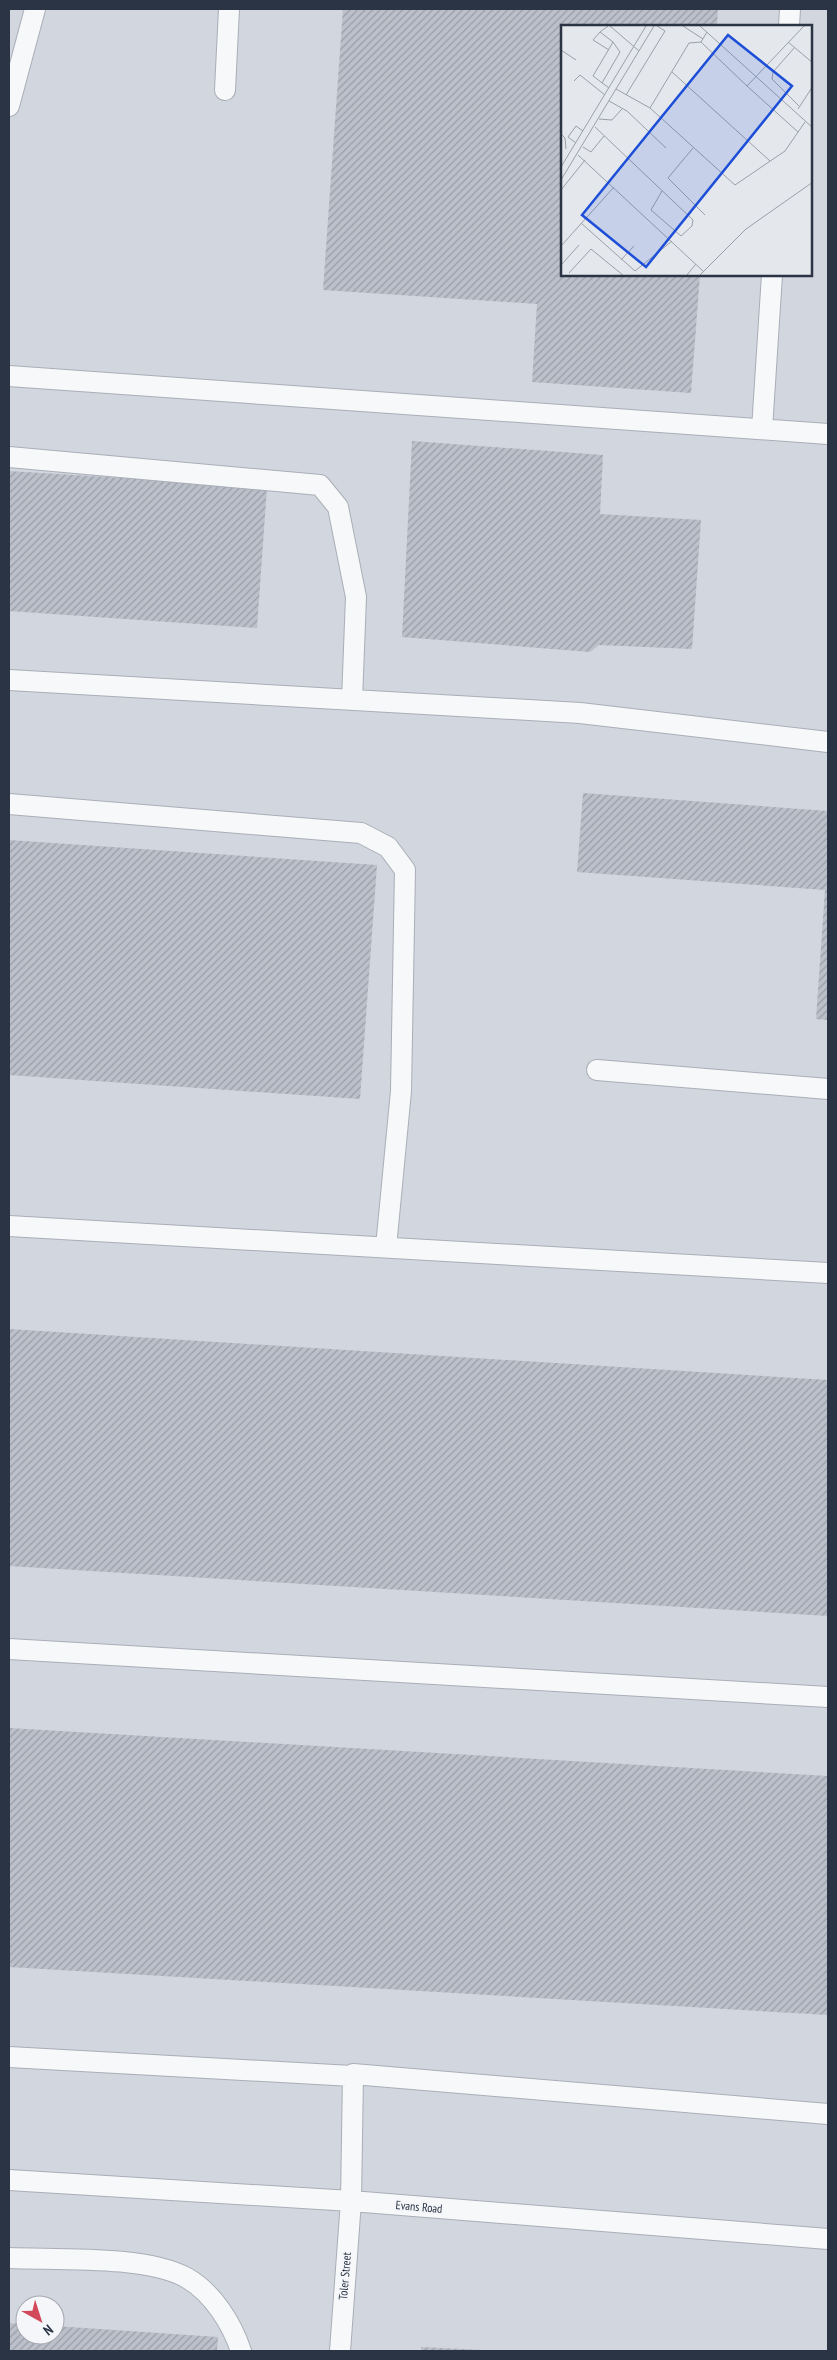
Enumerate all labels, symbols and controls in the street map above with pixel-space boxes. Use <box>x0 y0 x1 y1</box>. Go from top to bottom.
inset map <box>561 25 812 276</box>
street label: Evans Road <box>395 2197 443 2216</box>
street label: Toler Street <box>335 2251 354 2300</box>
north arrow <box>15 2295 65 2345</box>
text: N <box>40 2321 57 2339</box>

